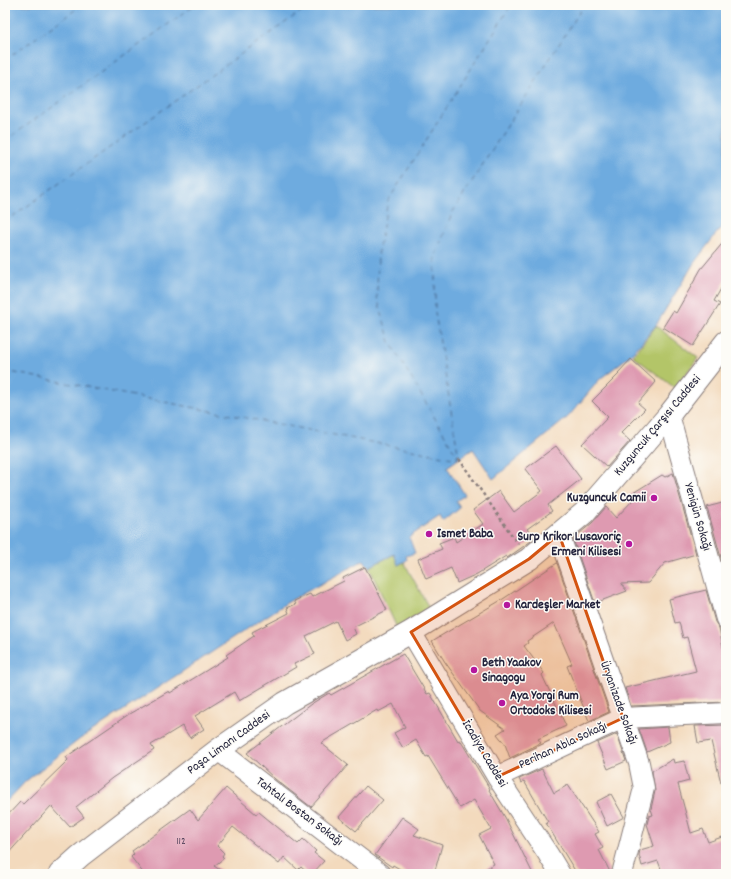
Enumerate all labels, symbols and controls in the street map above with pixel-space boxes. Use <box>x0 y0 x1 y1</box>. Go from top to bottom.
street label: Kuzguncuk Çarşısı Caddesi <box>610 371 707 481</box>
street label: Yenigün Sokağı <box>678 481 716 553</box>
place label: Kuzguncuk Camii <box>567 489 647 508</box>
marker: Kuzguncuk Camii <box>649 493 659 503</box>
place label: Ismet Baba <box>437 525 494 544</box>
place label: Surp Krikor Lusavoriç Ermeni Kilisesi <box>518 528 622 562</box>
marker: Ismet Baba <box>424 529 434 539</box>
marker: Surp Krikor Lusavoriç Ermeni Kilisesi <box>624 539 634 549</box>
place label: Kardeşler Market <box>515 596 601 615</box>
marker: Kardeşler Market <box>502 600 512 610</box>
place label: Beth Yaakov Sinagogu <box>482 654 542 688</box>
street label: Üryanizade Sokağı <box>594 659 642 747</box>
marker: Beth Yaakov Sinagogu <box>469 665 479 675</box>
place label: Aya Yorgi Rum Ortodoks Kilisesi <box>510 687 592 721</box>
marker: Aya Yorgi Rum Ortodoks Kilisesi <box>497 698 507 708</box>
street label: Paşa Limanı Caddesi <box>183 706 275 780</box>
street label: İcadiye Caddesi <box>456 717 512 792</box>
street label: Perihan Abla Sokağı <box>516 717 610 775</box>
street label: Tahtalı Bostan Sokağı <box>251 773 347 851</box>
house number: 112 <box>176 834 186 850</box>

